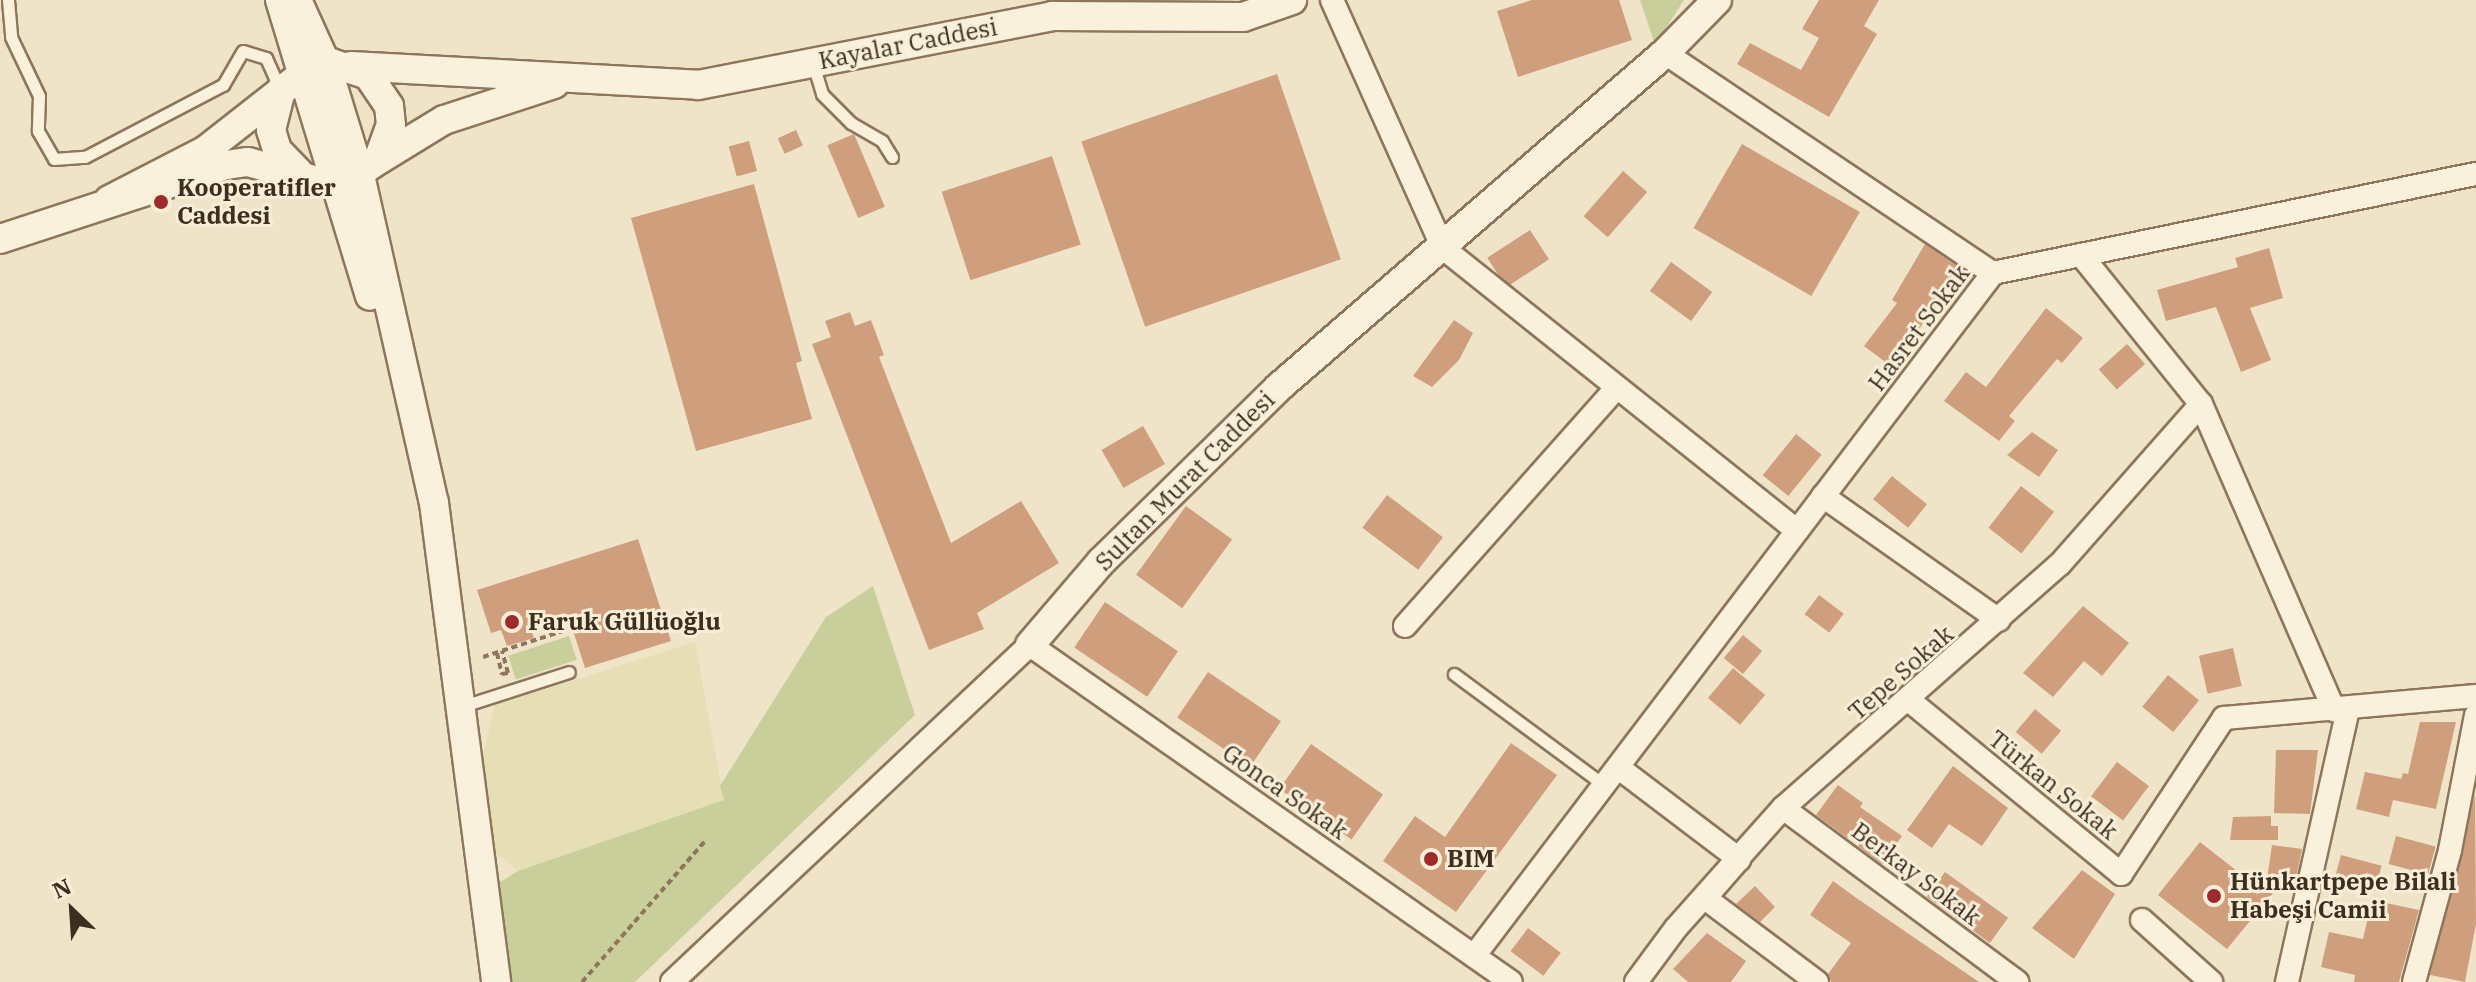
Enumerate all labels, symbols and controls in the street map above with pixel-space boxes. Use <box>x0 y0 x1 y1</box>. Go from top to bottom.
street label: Kayalar Caddesi <box>816 13 1000 75</box>
place label: Kooperatifler Caddesi <box>177 174 336 230</box>
marker: Kooperatifler Caddesi <box>152 193 170 211</box>
street label: Hasret Sokak <box>1862 259 1976 397</box>
street label: Sultan Murat Caddesi <box>1089 385 1281 577</box>
place label: Faruk Güllüoğlu <box>528 608 721 636</box>
marker: Faruk Güllüoğlu <box>503 613 521 631</box>
street label: Tepe Sokak <box>1843 620 1959 726</box>
street label: Türkan Sokak <box>1983 724 2123 846</box>
street label: Gonca Sokak <box>1217 738 1353 846</box>
street label: Berkay Sokak <box>1846 816 1986 932</box>
place label: BIM <box>1447 845 1495 873</box>
marker: BIM <box>1422 850 1440 868</box>
place label: Hünkartpepe Bilali Habeşi Camii <box>2230 868 2456 924</box>
north arrow <box>32 870 112 950</box>
text: N <box>48 871 76 905</box>
marker: Hünkartpepe Bilali Habeşi Camii <box>2205 887 2223 905</box>

